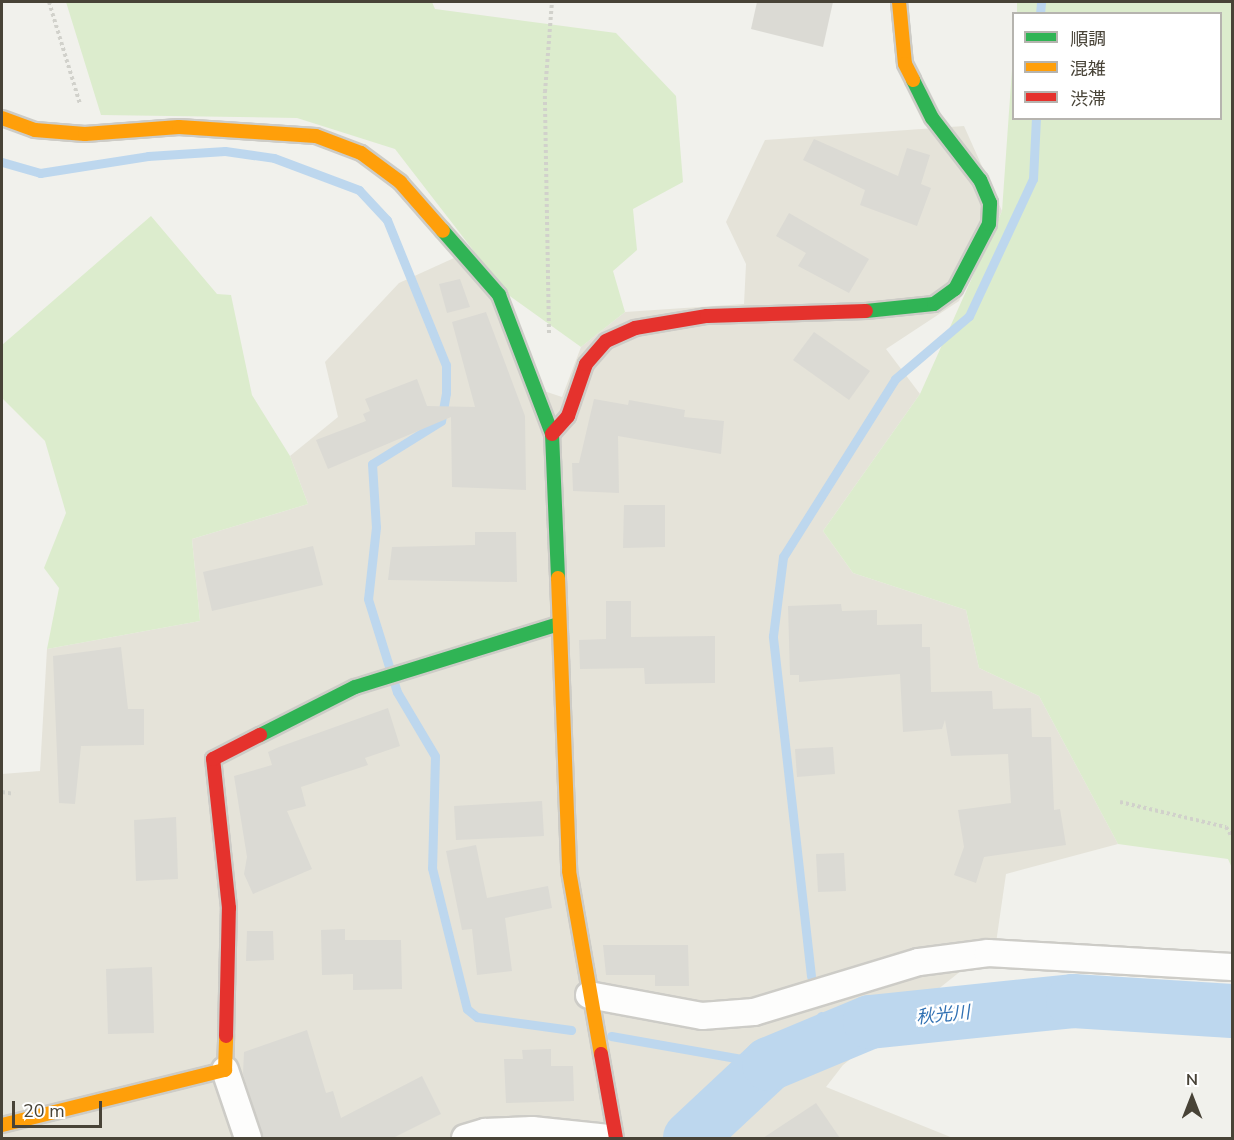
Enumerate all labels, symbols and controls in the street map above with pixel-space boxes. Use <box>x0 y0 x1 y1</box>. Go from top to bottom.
legend <box>1012 12 1222 120</box>
text: 順調 <box>1070 27 1106 51</box>
text: 混雑 <box>1070 57 1106 81</box>
text: 渋滞 <box>1070 87 1106 111</box>
water label: 秋光川 <box>915 1001 971 1029</box>
north arrow <box>1162 1068 1222 1128</box>
text: N <box>1186 1069 1198 1091</box>
scale bar <box>15 1089 105 1127</box>
text: 20 m <box>23 1099 65 1123</box>

